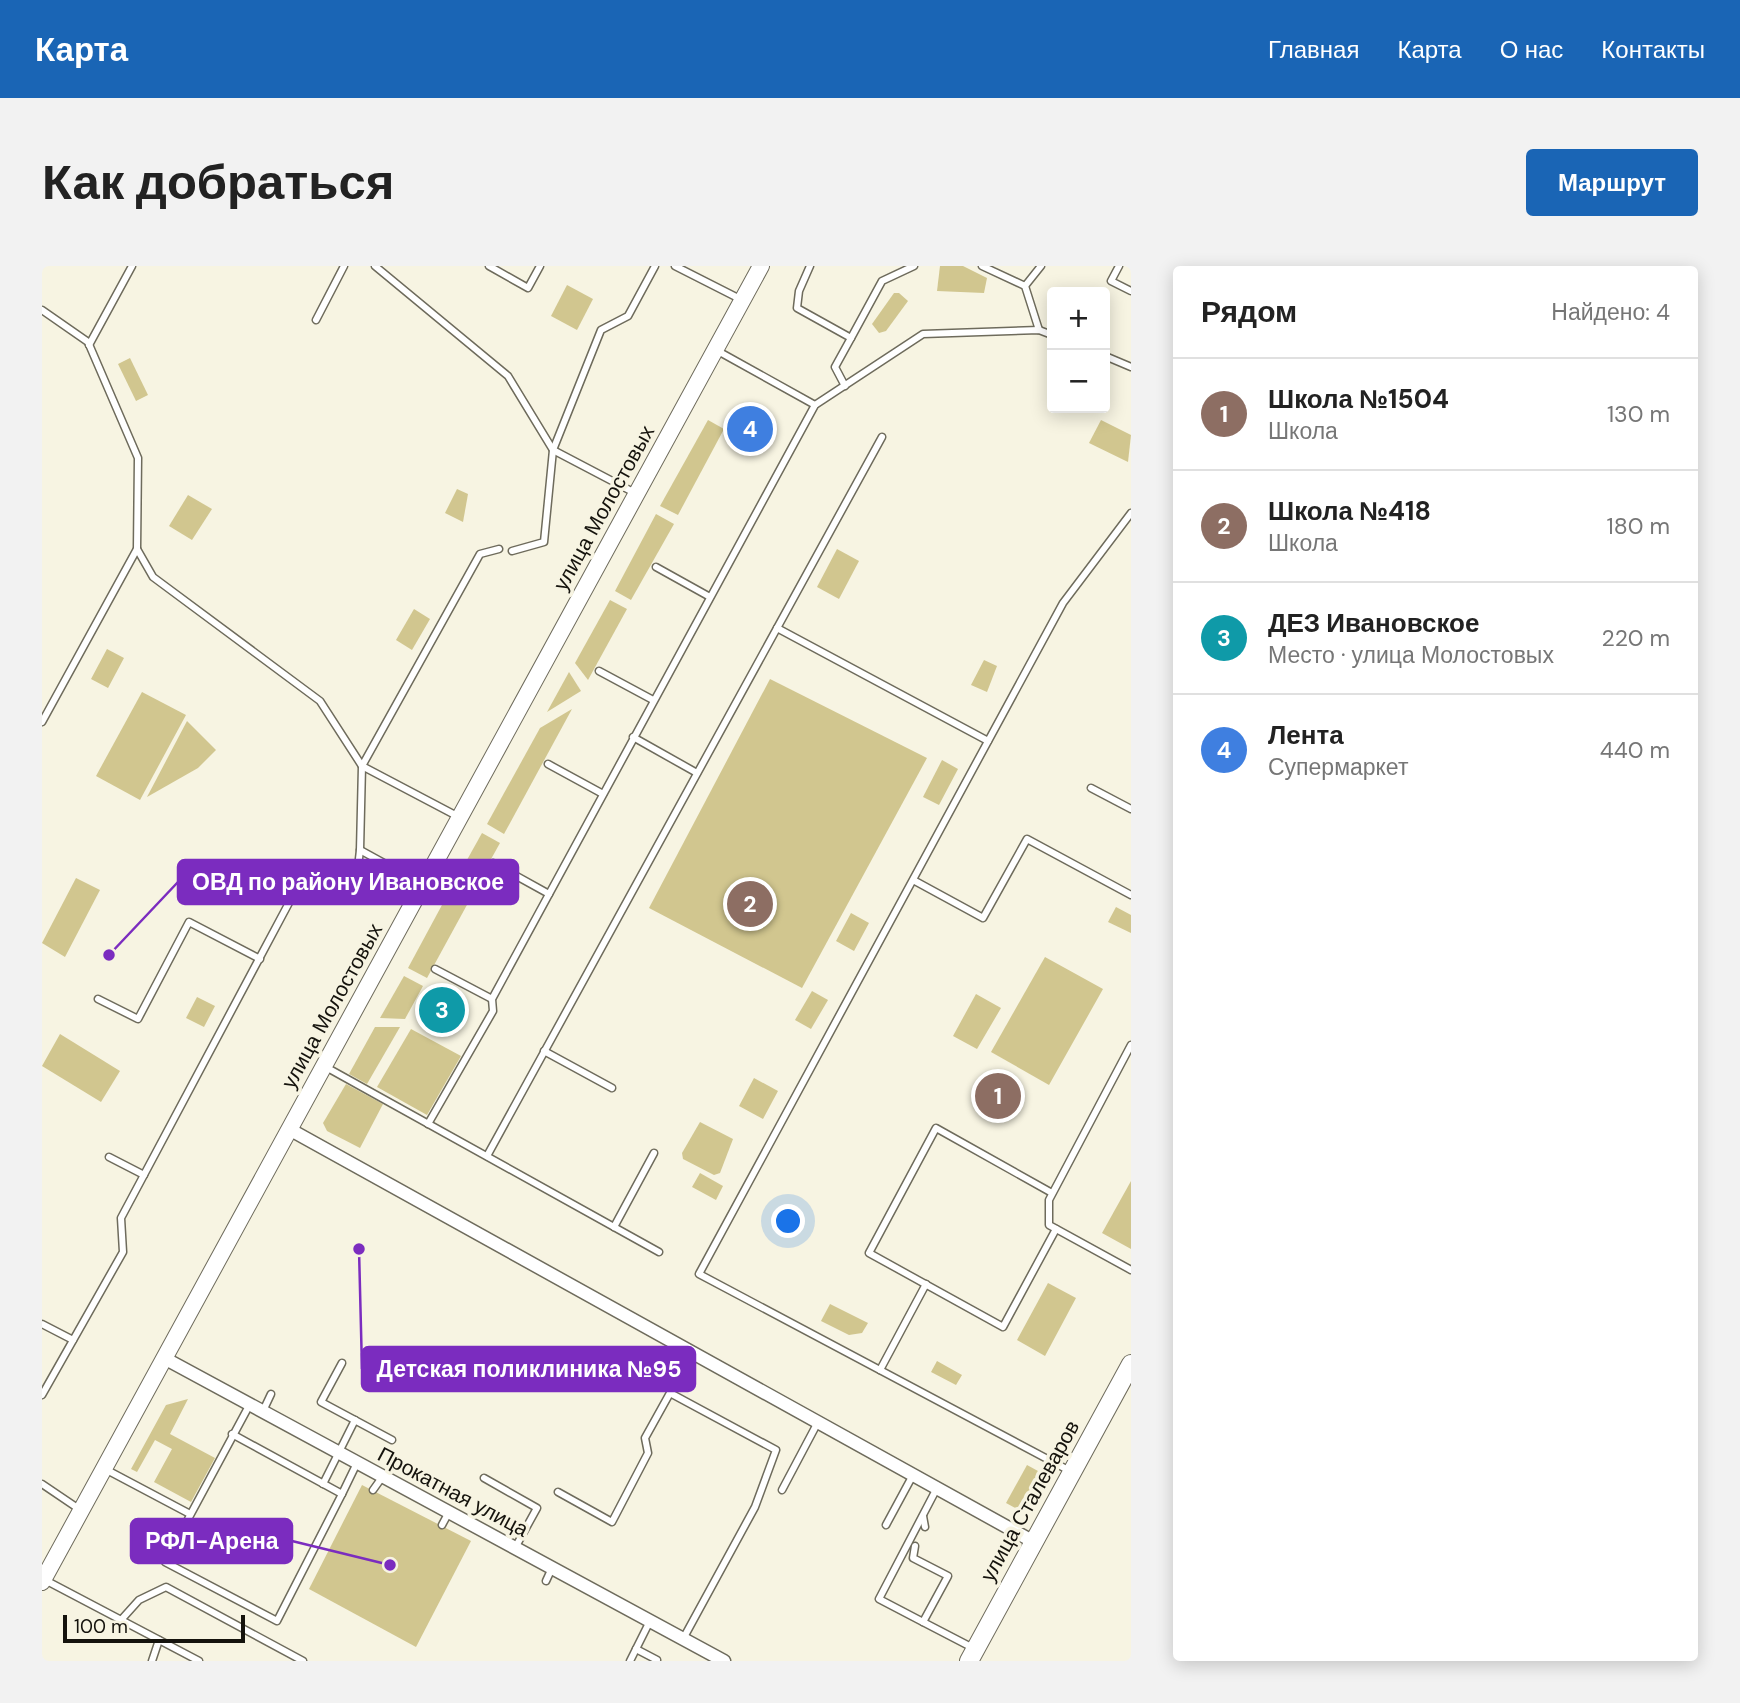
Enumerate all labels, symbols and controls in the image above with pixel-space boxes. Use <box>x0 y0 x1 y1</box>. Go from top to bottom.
text: Карта <box>35 28 128 71</box>
text: Главная <box>1268 34 1359 65</box>
text: Карта <box>1397 34 1462 65</box>
text: О нас <box>1500 34 1563 65</box>
text: Контакты <box>1601 34 1705 65</box>
button: Маршрут <box>1526 149 1698 216</box>
text: Как добраться <box>42 150 394 214</box>
map controls <box>1047 287 1110 413</box>
button: + <box>1047 287 1110 350</box>
text: Рядом <box>1201 292 1297 331</box>
text: Найдено: 4 <box>1551 297 1670 327</box>
button: − <box>1047 350 1110 413</box>
text: Школа №1504 <box>1268 382 1449 416</box>
text: 1 <box>1220 399 1228 429</box>
text: 130 m <box>1607 399 1670 429</box>
pin: 4 <box>727 403 773 455</box>
text: Школа <box>1268 416 1338 446</box>
street label: улица Молостовых <box>547 420 661 596</box>
text: Школа №418 <box>1268 494 1431 528</box>
text: 2 <box>1217 511 1231 541</box>
text: 180 m <box>1606 511 1670 541</box>
text: Школа <box>1268 528 1338 558</box>
text: ДЕЗ Ивановское <box>1268 606 1479 640</box>
text: 3 <box>1217 623 1231 653</box>
text: 220 m <box>1601 623 1670 653</box>
text: Место · улица Молостовых <box>1268 640 1554 670</box>
text: Лента <box>1268 718 1344 752</box>
text: 4 <box>1217 735 1231 765</box>
text: 440 m <box>1600 735 1670 765</box>
text: Супермаркет <box>1268 752 1408 782</box>
callout: ОВД по району Ивановское <box>178 860 518 904</box>
text: ОВД по району Ивановское <box>192 867 504 897</box>
pin: 2 <box>727 878 773 930</box>
street label: улица Молостовых <box>275 918 389 1094</box>
pin: 3 <box>419 984 465 1036</box>
pin: 1 <box>975 1070 1021 1122</box>
your location <box>771 1204 805 1238</box>
callout: Детская поликлиника №95 <box>362 1347 695 1391</box>
text: Детская поликлиника №95 <box>377 1354 682 1384</box>
street label: улица Сталеваров <box>974 1415 1086 1587</box>
street label: Прокатная улица <box>373 1440 534 1544</box>
callout: РФЛ-Арена <box>131 1519 292 1563</box>
text: РФЛ-Арена <box>145 1526 279 1556</box>
scale bar <box>63 1612 245 1644</box>
text: 100 m <box>74 1614 128 1639</box>

